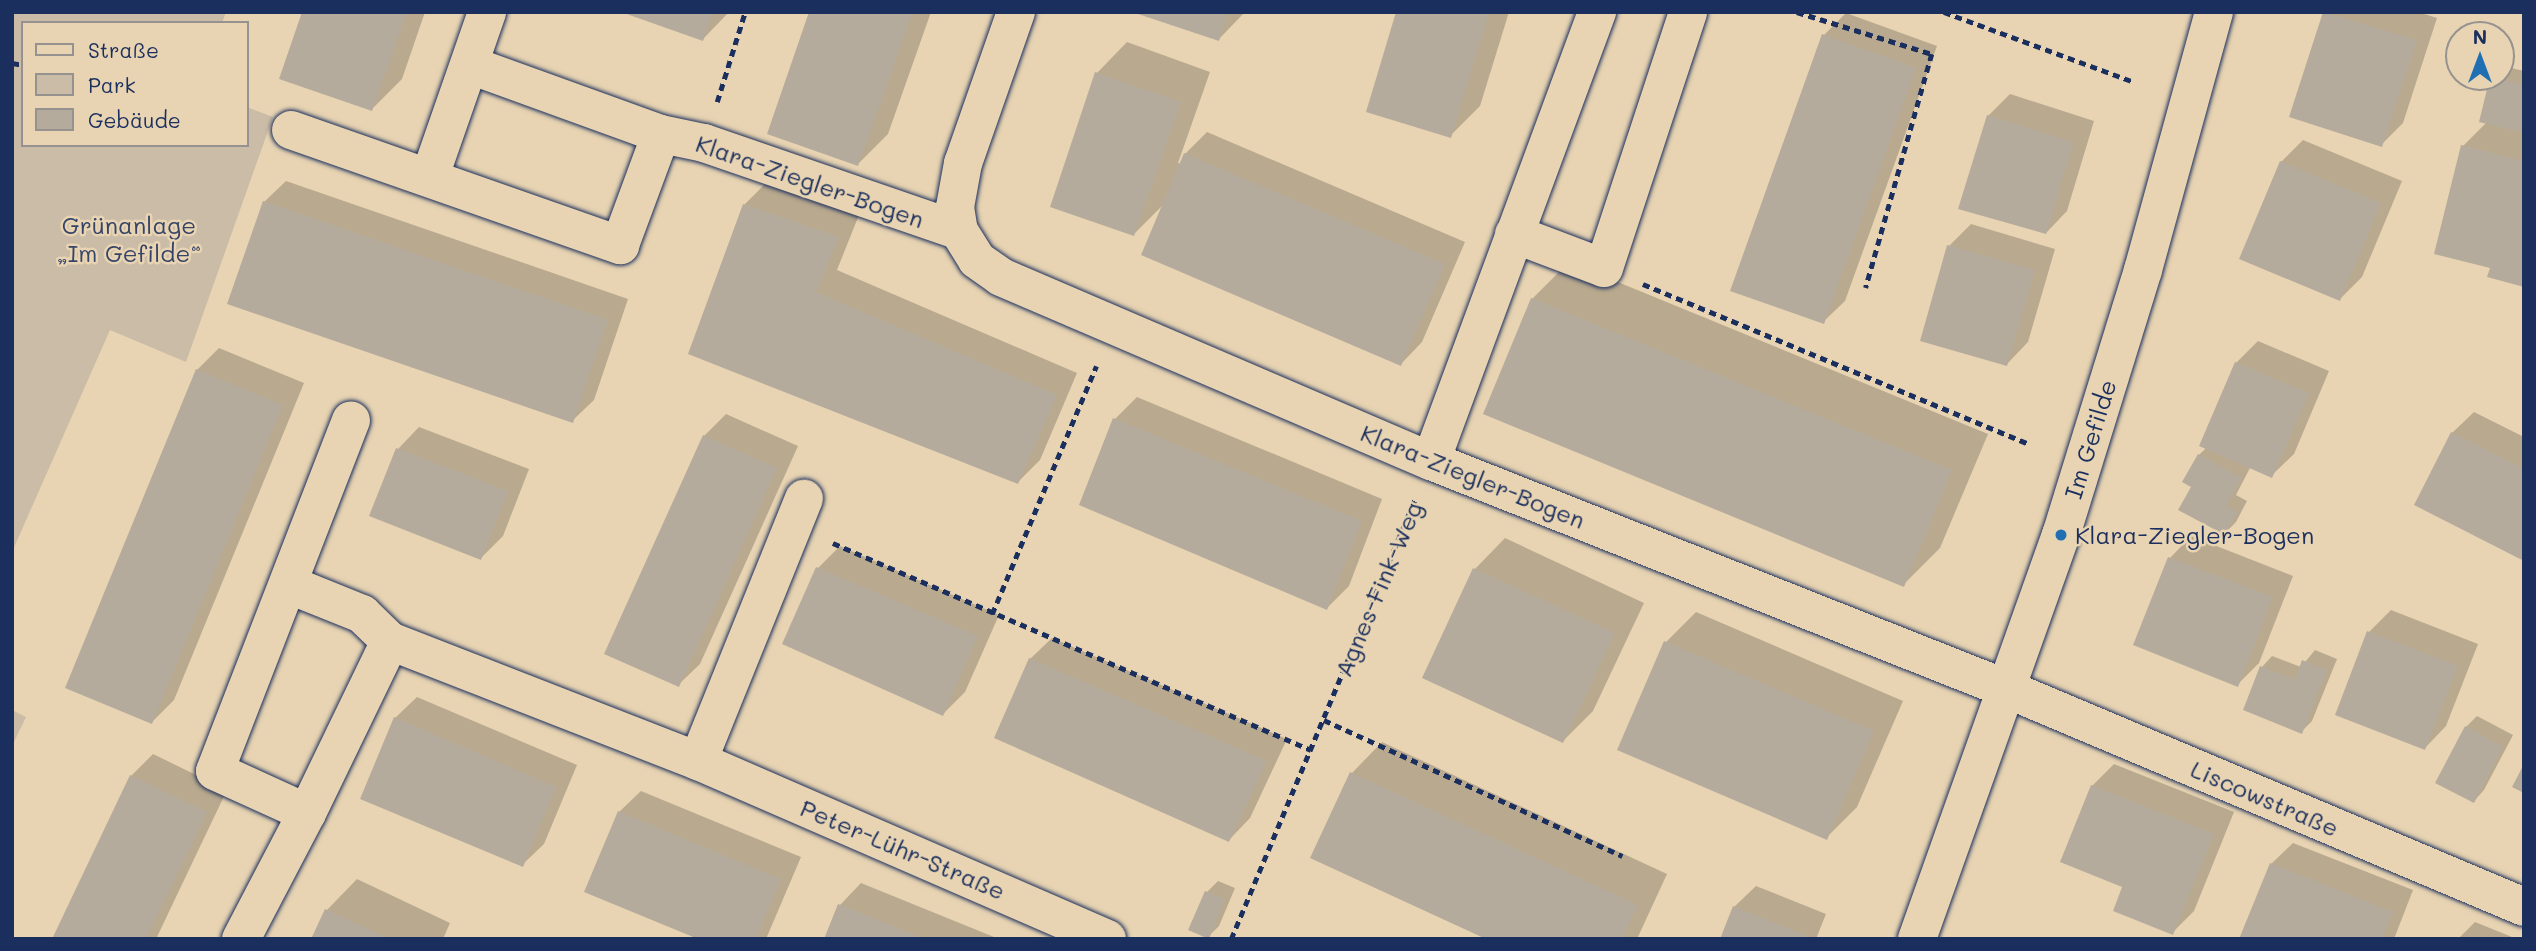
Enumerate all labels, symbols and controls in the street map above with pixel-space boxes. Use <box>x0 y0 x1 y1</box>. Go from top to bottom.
legend <box>21 21 248 147</box>
north arrow <box>2445 21 2515 91</box>
text: N <box>2473 24 2487 49</box>
text: Straße <box>88 36 159 63</box>
text: Park <box>88 71 136 98</box>
text: Gebäude <box>88 106 181 133</box>
street label: Klara-Ziegler-Bogen <box>692 128 928 234</box>
park label: Grünanlage „Im Gefilde“ <box>57 211 201 267</box>
street label: Im Gefilde <box>2058 376 2122 502</box>
street label: Klara-Ziegler-Bogen <box>1357 418 1589 534</box>
street label: Agnes-Fink-Weg <box>1328 497 1428 681</box>
place label: Klara-Ziegler-Bogen <box>2075 521 2314 549</box>
marker: Klara-Ziegler-Bogen <box>2053 527 2069 543</box>
street label: Liscowstraße <box>2187 754 2343 842</box>
street label: Peter-Lühr-Straße <box>796 793 1010 905</box>

